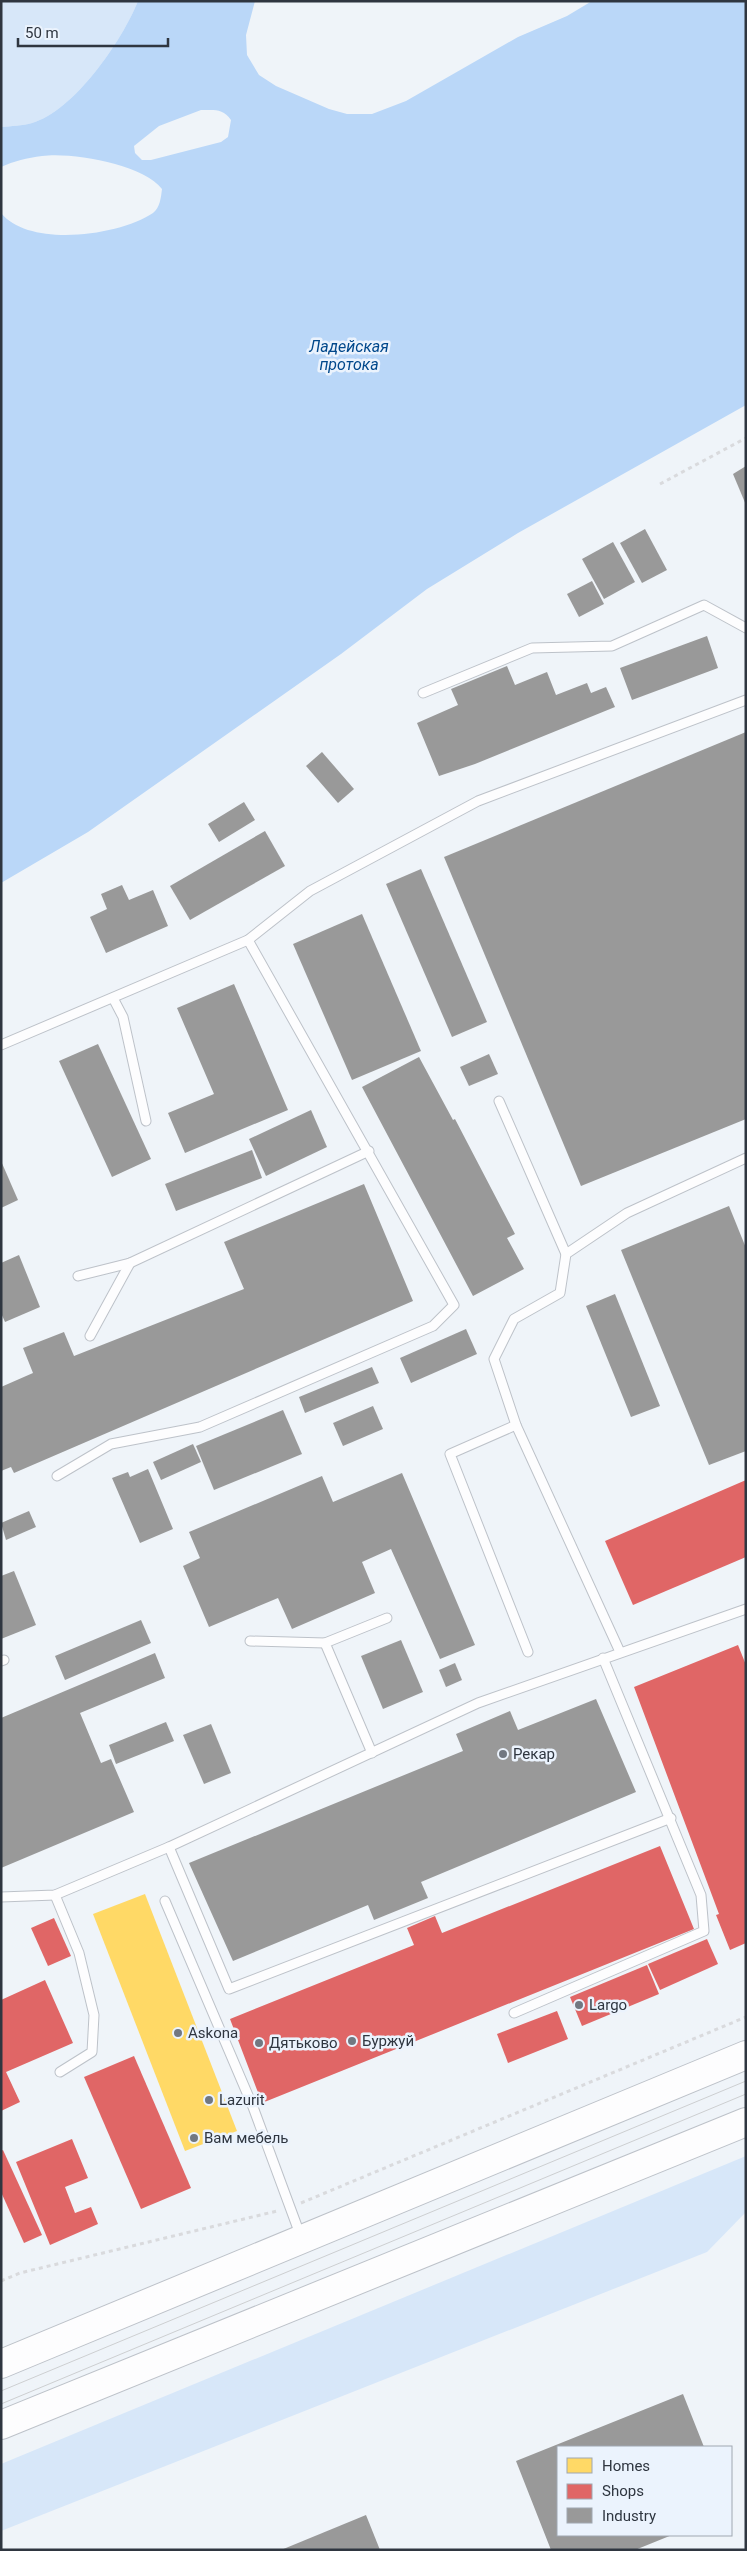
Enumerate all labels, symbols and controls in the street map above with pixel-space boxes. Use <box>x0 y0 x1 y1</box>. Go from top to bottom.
scale bar <box>18 15 168 47</box>
text: 50 m <box>25 24 59 42</box>
water label: Ладейская протока <box>308 337 389 374</box>
place label: Рекар <box>513 1745 555 1763</box>
marker: Рекар <box>497 1748 509 1760</box>
place label: Largo <box>589 1996 627 2014</box>
marker: Largo <box>573 1999 585 2011</box>
place label: Askona <box>188 2024 238 2042</box>
marker: Askona <box>172 2027 184 2039</box>
place label: Буржуй <box>362 2032 414 2050</box>
place label: Дятьково <box>269 2034 338 2052</box>
marker: Буржуй <box>346 2035 358 2047</box>
marker: Дятьково <box>253 2037 265 2049</box>
place label: Lazurit <box>219 2091 265 2109</box>
marker: Lazurit <box>203 2094 215 2106</box>
place label: Вам мебель <box>204 2129 289 2147</box>
marker: Вам мебель <box>188 2132 200 2144</box>
legend <box>557 2446 732 2536</box>
text: Homes <box>602 2457 650 2475</box>
text: Shops <box>602 2482 644 2500</box>
text: Industry <box>602 2507 656 2525</box>

